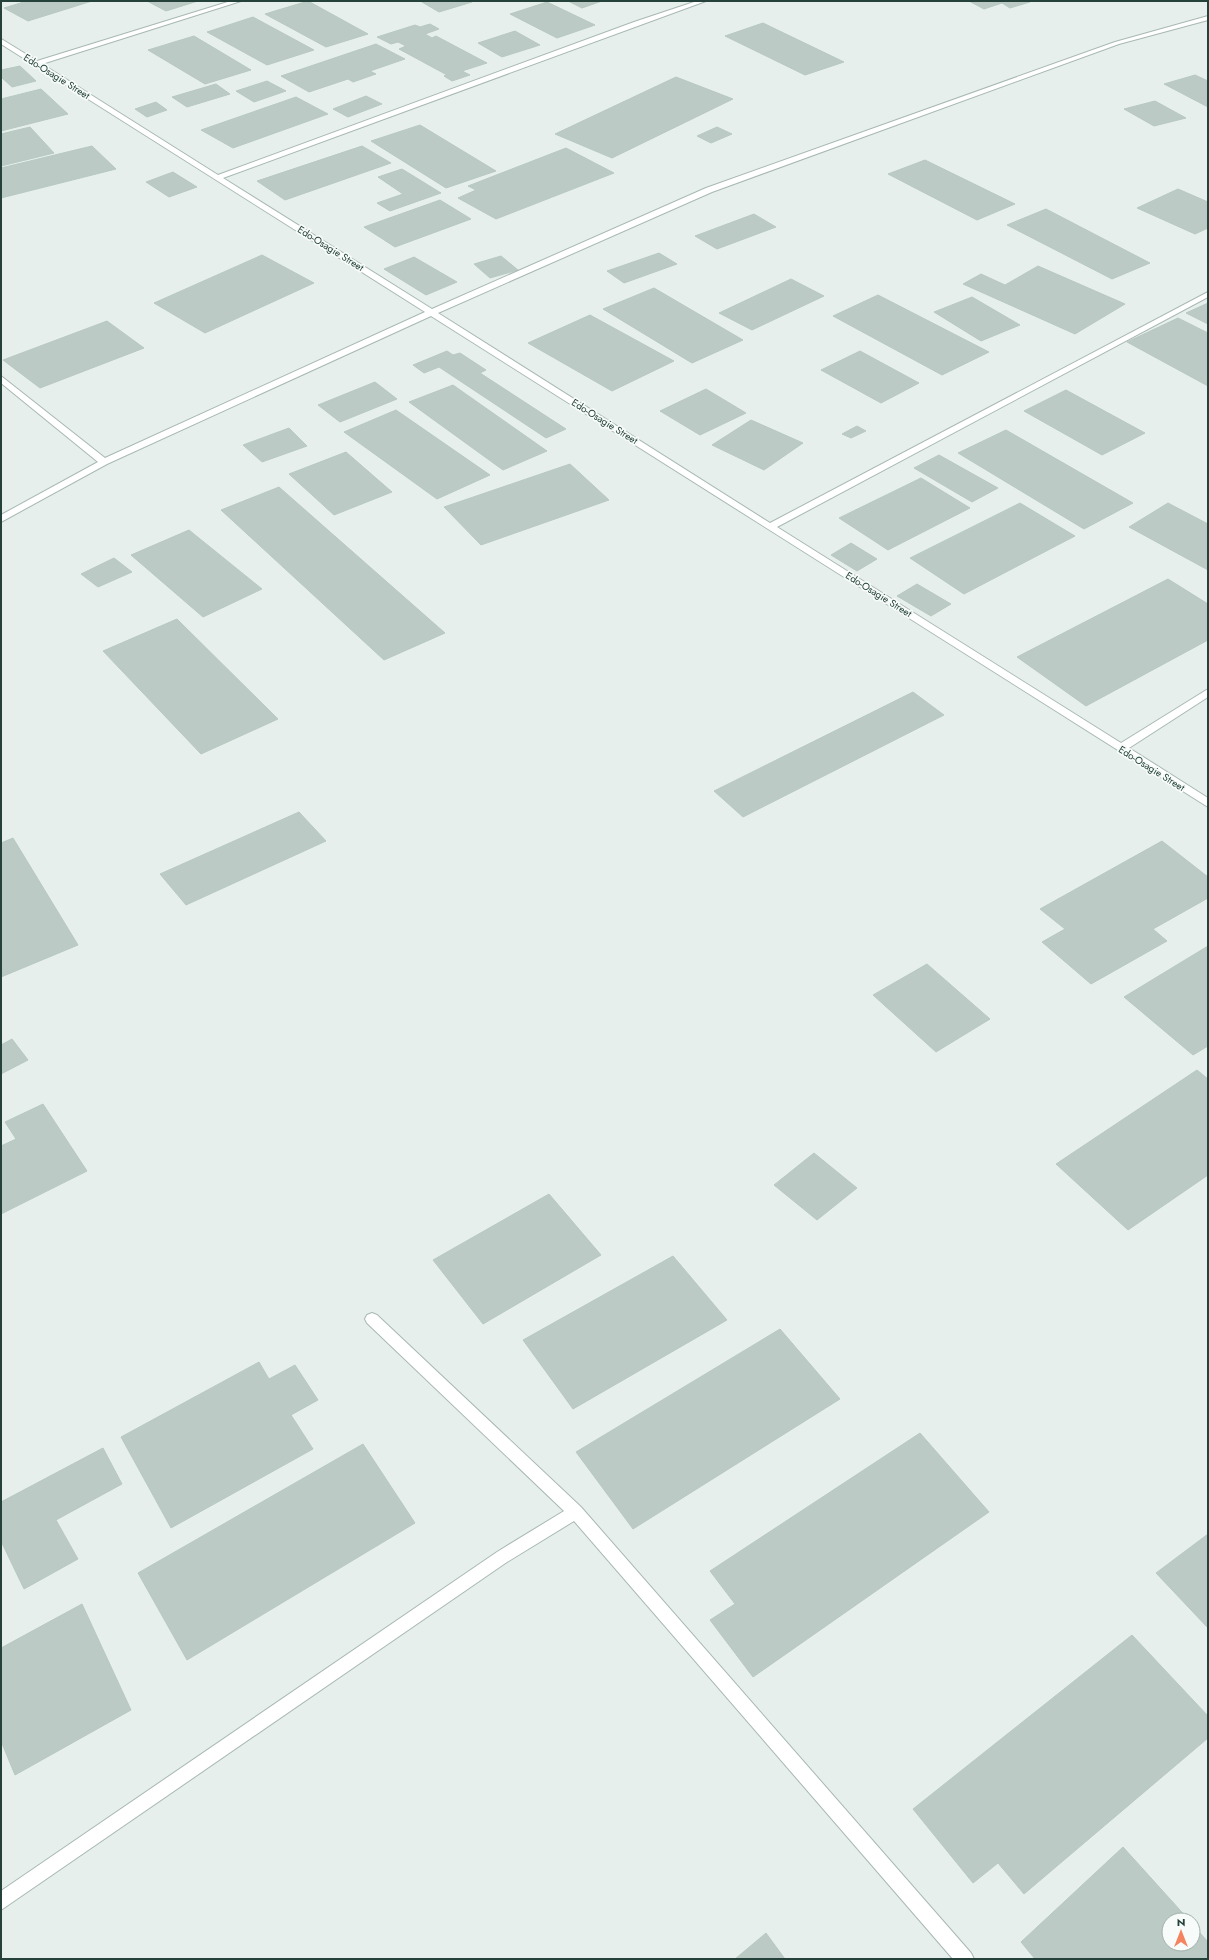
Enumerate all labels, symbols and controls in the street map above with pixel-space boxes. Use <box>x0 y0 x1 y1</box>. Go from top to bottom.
street label: Edo-Osagie Street <box>21 50 93 103</box>
street label: Edo-Osagie Street <box>295 222 367 275</box>
street label: Edo-Osagie Street <box>569 395 641 448</box>
street label: Edo-Osagie Street <box>843 568 915 621</box>
street label: Edo-Osagie Street <box>1116 742 1188 795</box>
north arrow <box>1161 1912 1201 1952</box>
text: N <box>1177 1914 1185 1930</box>

